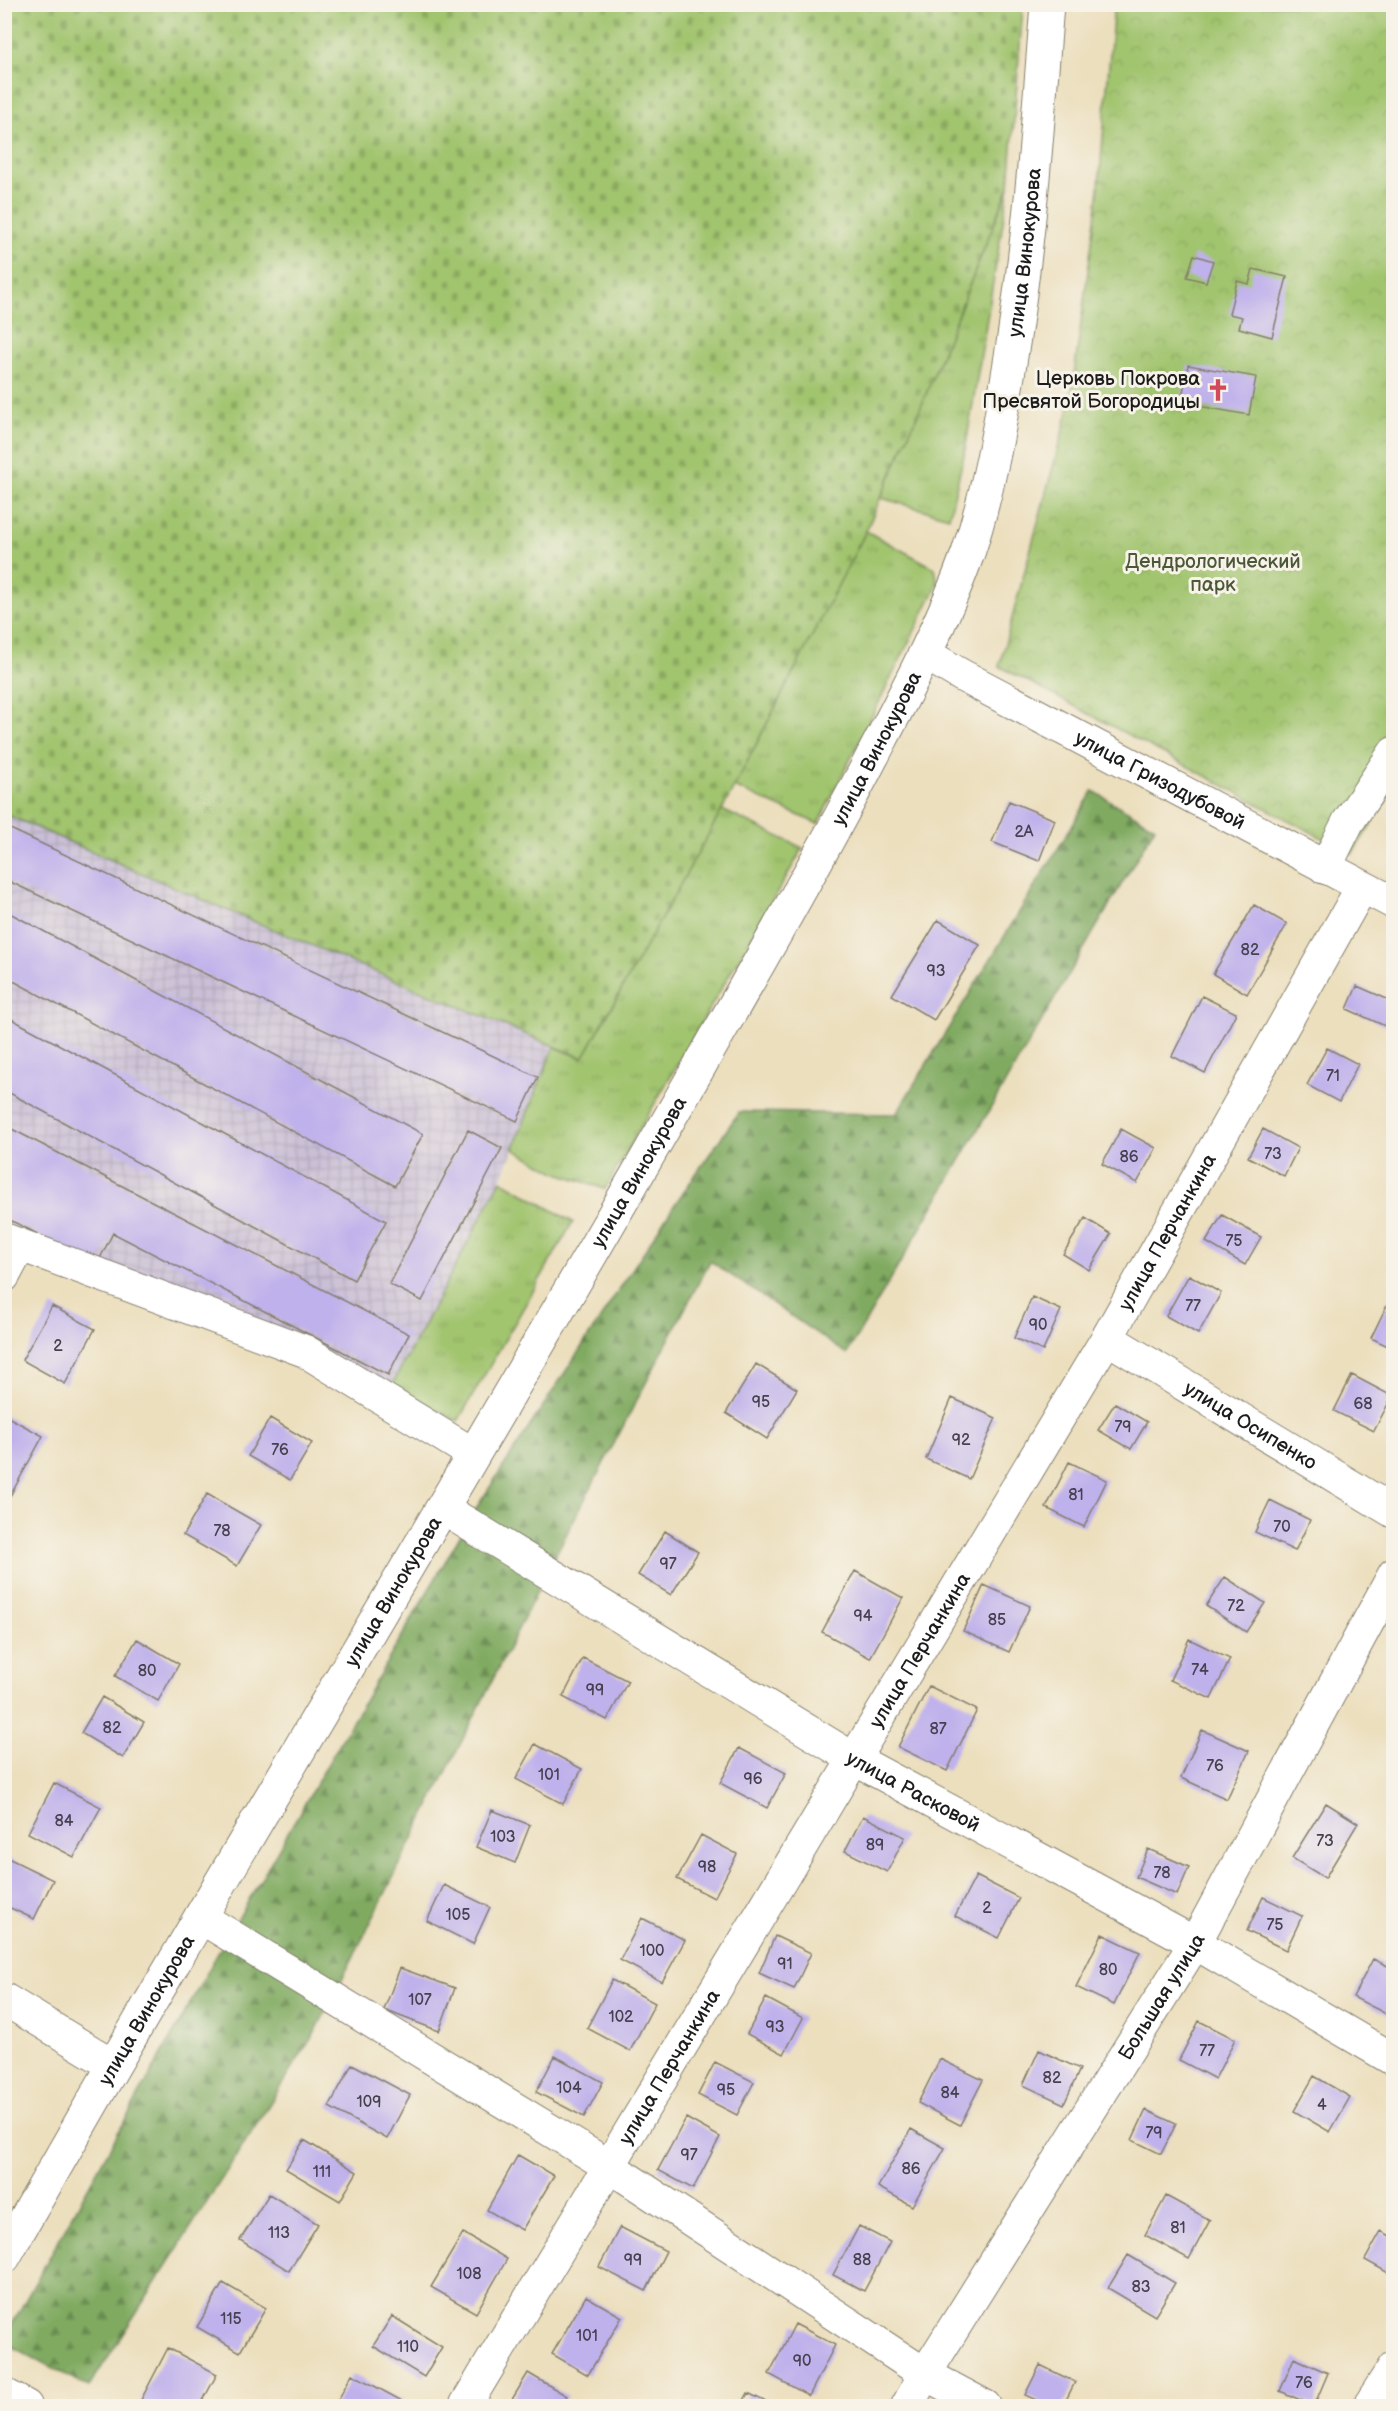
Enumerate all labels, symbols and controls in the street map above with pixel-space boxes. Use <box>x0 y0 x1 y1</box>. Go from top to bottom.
street label: улица Винокурова <box>1003 167 1047 339</box>
place label: Церковь Покрова Пресвятой Богородицы <box>982 367 1200 414</box>
church icon: Церковь Покрова Пресвятой Богородицы <box>1205 377 1231 403</box>
park label: Дендрологический парк <box>1125 550 1301 597</box>
street label: улица Винокурова <box>827 667 927 830</box>
street label: улица Гризодубовой <box>1071 726 1249 835</box>
house number: 2А <box>1014 823 1034 842</box>
house number: 82 <box>1241 941 1260 960</box>
house number: 93 <box>926 962 946 981</box>
house number: 71 <box>1326 1067 1340 1086</box>
street label: улица Винокурова <box>586 1092 692 1252</box>
house number: 73 <box>1264 1145 1282 1164</box>
house number: 86 <box>1119 1148 1139 1167</box>
street label: улица Перчанкина <box>1114 1149 1222 1315</box>
house number: 75 <box>1225 1232 1243 1251</box>
house number: 77 <box>1185 1297 1201 1316</box>
house number: 90 <box>1029 1316 1047 1335</box>
house number: 2 <box>53 1337 63 1356</box>
street label: улица Осипенко <box>1179 1377 1321 1475</box>
house number: 95 <box>752 1393 770 1412</box>
house number: 68 <box>1353 1395 1373 1414</box>
house number: 79 <box>1114 1418 1132 1437</box>
house number: 92 <box>952 1431 971 1450</box>
house number: 76 <box>271 1441 289 1460</box>
house number: 81 <box>1068 1486 1084 1505</box>
street label: улица Винокурова <box>340 1512 448 1671</box>
house number: 70 <box>1273 1518 1291 1537</box>
house number: 78 <box>213 1522 231 1541</box>
house number: 97 <box>659 1555 677 1574</box>
street label: улица Перчанкина <box>864 1569 976 1732</box>
house number: 72 <box>1227 1597 1245 1616</box>
house number: 94 <box>853 1607 873 1626</box>
house number: 85 <box>988 1611 1006 1630</box>
house number: 74 <box>1191 1661 1209 1680</box>
house number: 80 <box>138 1662 156 1681</box>
house number: 99 <box>586 1681 604 1700</box>
house number: 82 <box>103 1719 122 1738</box>
house number: 87 <box>929 1720 947 1739</box>
street label: улица Расковой <box>842 1746 984 1838</box>
house number: 76 <box>1206 1757 1224 1776</box>
house number: 101 <box>538 1766 560 1785</box>
house number: 96 <box>743 1770 763 1789</box>
house number: 84 <box>54 1812 74 1831</box>
house number: 103 <box>490 1828 516 1847</box>
house number: 73 <box>1316 1832 1334 1851</box>
house number: 89 <box>866 1836 884 1855</box>
house number: 98 <box>698 1858 716 1877</box>
house number: 78 <box>1153 1864 1171 1883</box>
house number: 2 <box>982 1899 992 1918</box>
house number: 105 <box>446 1906 470 1925</box>
house number: 75 <box>1266 1916 1284 1935</box>
street label: Большая улица <box>1114 1930 1211 2065</box>
street label: улица Винокурова <box>94 1931 200 2090</box>
house number: 100 <box>639 1942 665 1961</box>
house number: 91 <box>777 1955 793 1974</box>
house number: 80 <box>1099 1961 1117 1980</box>
street label: улица Перчанкина <box>614 1985 726 2149</box>
house number: 107 <box>408 1991 432 2010</box>
house number: 102 <box>608 2008 634 2027</box>
house number: 93 <box>765 2018 785 2037</box>
house number: 77 <box>1199 2042 1215 2061</box>
house number: 82 <box>1043 2069 1062 2088</box>
house number: 104 <box>556 2079 582 2098</box>
house number: 95 <box>717 2081 735 2100</box>
house number: 84 <box>940 2084 960 2103</box>
house number: 109 <box>357 2093 381 2112</box>
house number: 4 <box>1317 2096 1327 2115</box>
house number: 79 <box>1145 2124 1163 2143</box>
house number: 97 <box>680 2146 698 2165</box>
house number: 86 <box>901 2160 921 2179</box>
house number: 111 <box>313 2163 331 2182</box>
house number: 81 <box>1170 2219 1186 2238</box>
house number: 113 <box>268 2224 290 2243</box>
house number: 99 <box>624 2251 642 2270</box>
house number: 88 <box>853 2251 871 2270</box>
house number: 108 <box>457 2265 481 2284</box>
house number: 83 <box>1131 2278 1151 2297</box>
house number: 115 <box>220 2310 242 2329</box>
house number: 101 <box>576 2327 598 2346</box>
house number: 110 <box>397 2338 419 2357</box>
house number: 90 <box>793 2352 811 2371</box>
house number: 76 <box>1295 2374 1313 2393</box>

